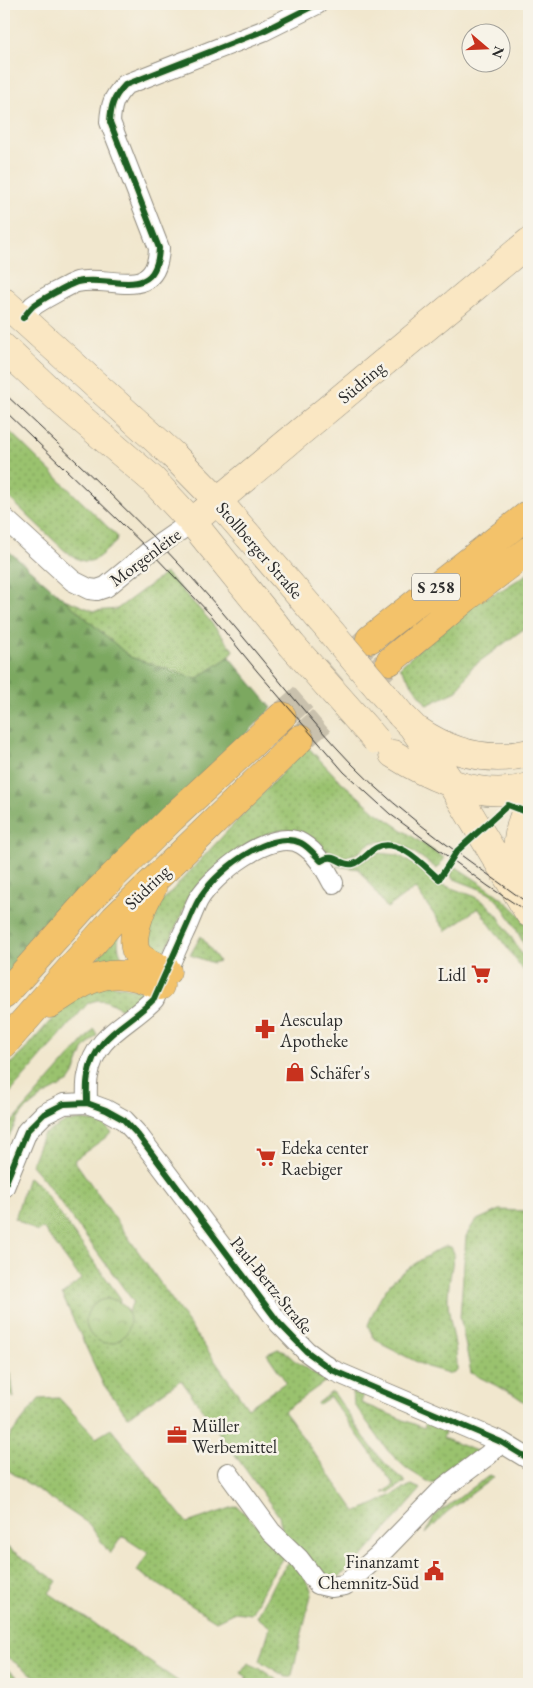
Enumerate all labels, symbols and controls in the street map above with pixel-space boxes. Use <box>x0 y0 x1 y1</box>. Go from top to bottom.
north arrow <box>460 22 510 72</box>
text: N <box>488 44 509 61</box>
street label: Südring <box>333 355 389 408</box>
street label: Stollberger Straße <box>212 497 308 603</box>
street label: Morgenleite <box>105 523 185 591</box>
road number: S 258 <box>412 574 460 600</box>
street label: Südring <box>119 860 175 914</box>
place label: Lidl <box>438 963 466 986</box>
supermarket icon: Lidl <box>470 963 492 985</box>
place label: Aesculap Apotheke <box>279 1008 348 1052</box>
pharmacy icon: Aesculap Apotheke <box>254 1018 276 1040</box>
shop icon: Schäfer's <box>284 1061 306 1083</box>
place label: Schäfer's <box>310 1061 370 1084</box>
place label: Edeka center Raebiger <box>281 1136 368 1180</box>
supermarket icon: Edeka center Raebiger <box>255 1146 277 1168</box>
street label: Paul-Bertz-Straße <box>226 1231 318 1339</box>
place label: Müller Werbemittel <box>192 1414 277 1458</box>
office icon: Müller Werbemittel <box>166 1424 188 1446</box>
place label: Finanzamt Chemnitz-Süd <box>318 1550 420 1594</box>
public building icon: Finanzamt Chemnitz-Süd <box>423 1560 445 1582</box>

